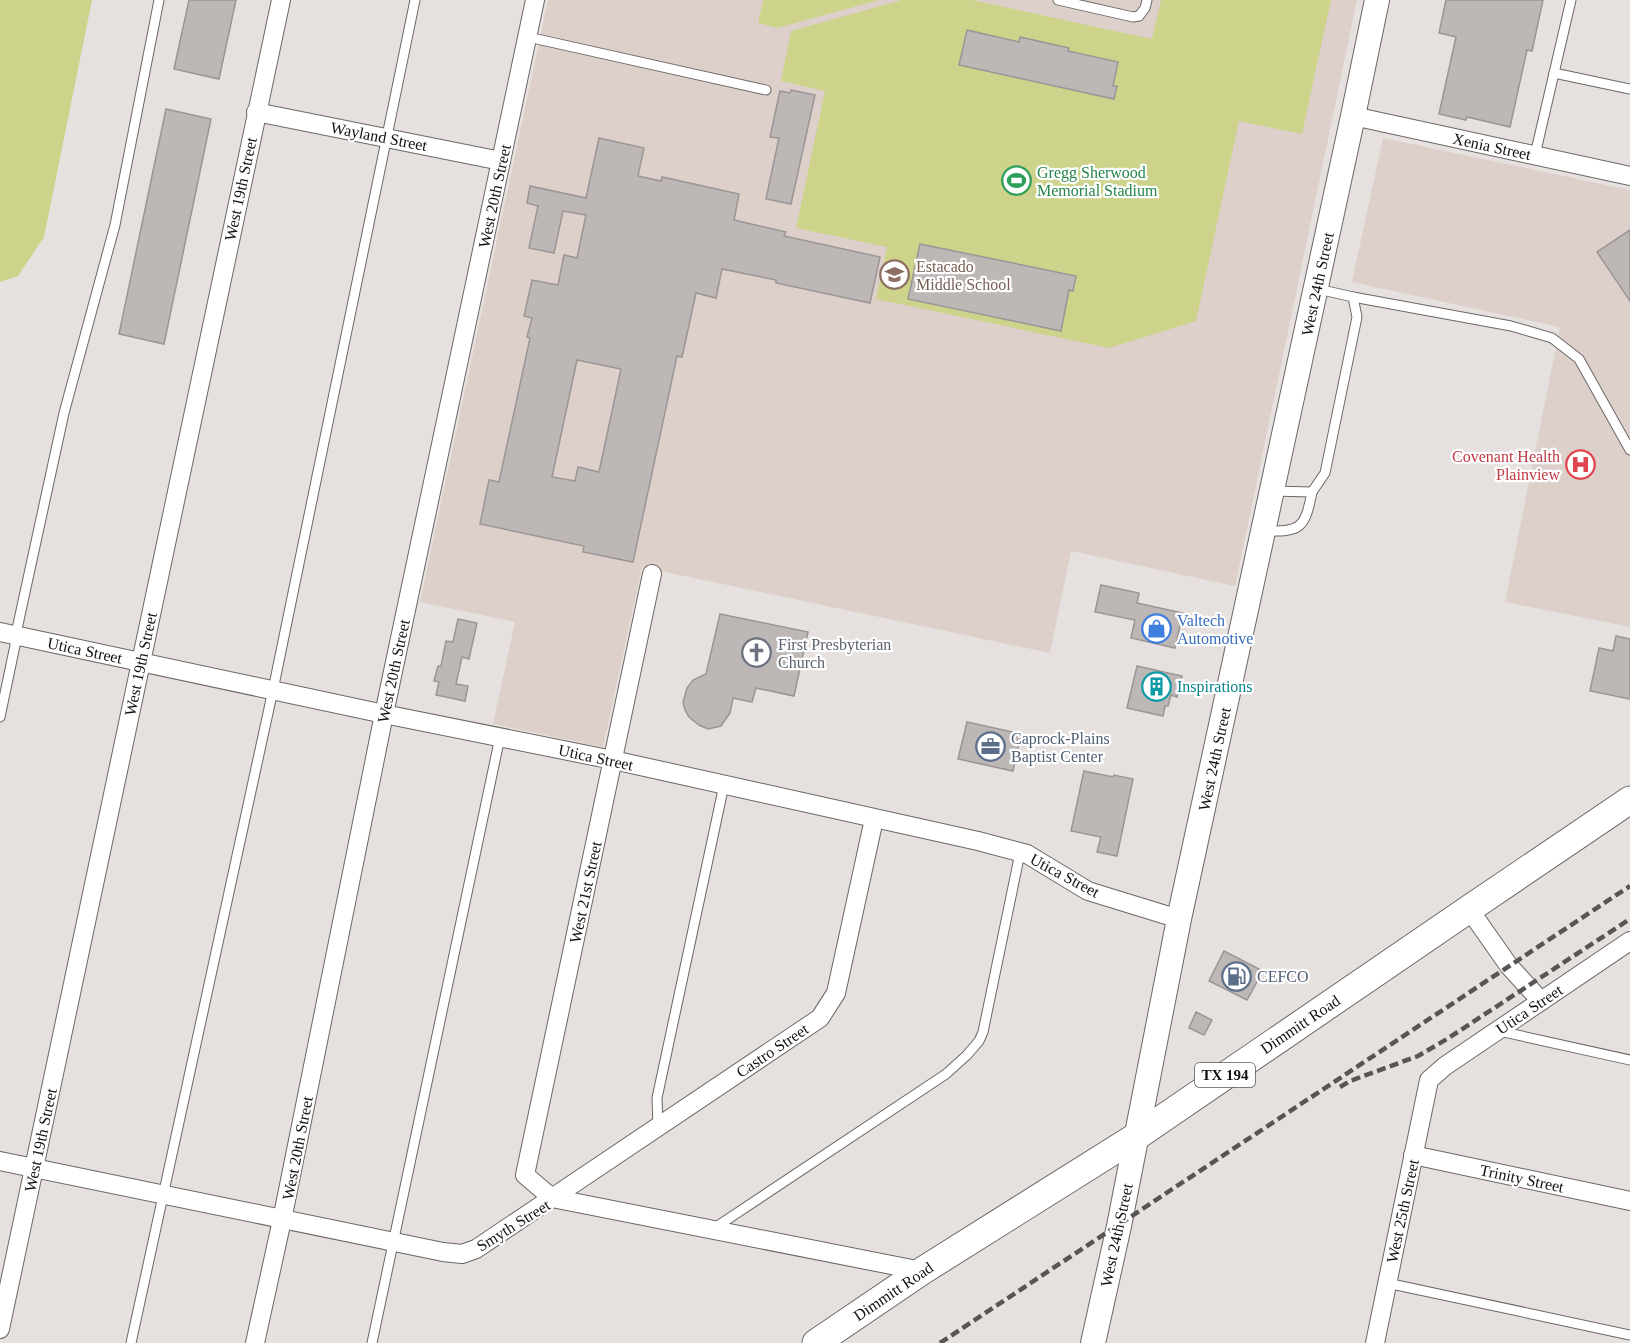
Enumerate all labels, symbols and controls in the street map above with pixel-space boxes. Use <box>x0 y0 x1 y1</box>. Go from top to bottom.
street label: Wayland Street <box>329 119 429 155</box>
street label: Xenia Street <box>1451 130 1533 163</box>
street label: West 19th Street <box>221 135 260 242</box>
street label: West 20th Street <box>475 142 514 249</box>
place label: Gregg Sherwood Memorial Stadium <box>1037 164 1158 199</box>
sports icon: Gregg Sherwood Memorial Stadium <box>1000 165 1032 197</box>
street label: West 24th Street <box>1298 230 1337 337</box>
place label: Estacado Middle School <box>916 258 1011 293</box>
school or university icon: Estacado Middle School <box>879 259 911 291</box>
place label: Covenant Health Plainview <box>1452 448 1560 483</box>
hospital icon: Covenant Health Plainview <box>1565 449 1597 481</box>
street label: West 19th Street <box>121 610 160 717</box>
place label: Valtech Automotive <box>1177 612 1253 647</box>
shop icon: Valtech Automotive <box>1140 613 1172 645</box>
street label: West 20th Street <box>374 617 413 724</box>
street label: Utica Street <box>46 634 124 667</box>
place label: First Presbyterian Church <box>778 636 891 671</box>
church icon: First Presbyterian Church <box>741 637 773 669</box>
building icon: Inspirations <box>1140 670 1172 702</box>
place label: Inspirations <box>1177 678 1253 696</box>
street label: West 24th Street <box>1195 705 1234 812</box>
place label: Caprock-Plains Baptist Center <box>1011 730 1110 766</box>
office icon: Caprock-Plains Baptist Center <box>974 731 1006 763</box>
street label: Utica Street <box>557 741 635 774</box>
street label: West 21st Street <box>566 839 605 945</box>
street label: Utica Street <box>1027 850 1103 901</box>
fuel station icon: CEFCO <box>1220 960 1252 992</box>
place label: CEFCO <box>1257 968 1309 985</box>
street label: Utica Street <box>1493 981 1566 1038</box>
street label: Dimmitt Road <box>1257 992 1343 1057</box>
street label: Castro Street <box>733 1020 812 1081</box>
road number: TX 194 <box>1195 1063 1255 1087</box>
street label: West 19th Street <box>21 1086 60 1193</box>
street label: West 20th Street <box>279 1094 316 1201</box>
street label: West 25th Street <box>1383 1157 1422 1264</box>
street label: Trinity Street <box>1478 1161 1566 1197</box>
street label: West 24th Street <box>1097 1181 1136 1288</box>
street label: Smyth Street <box>474 1196 554 1256</box>
street label: Dimmitt Road <box>850 1259 936 1324</box>

